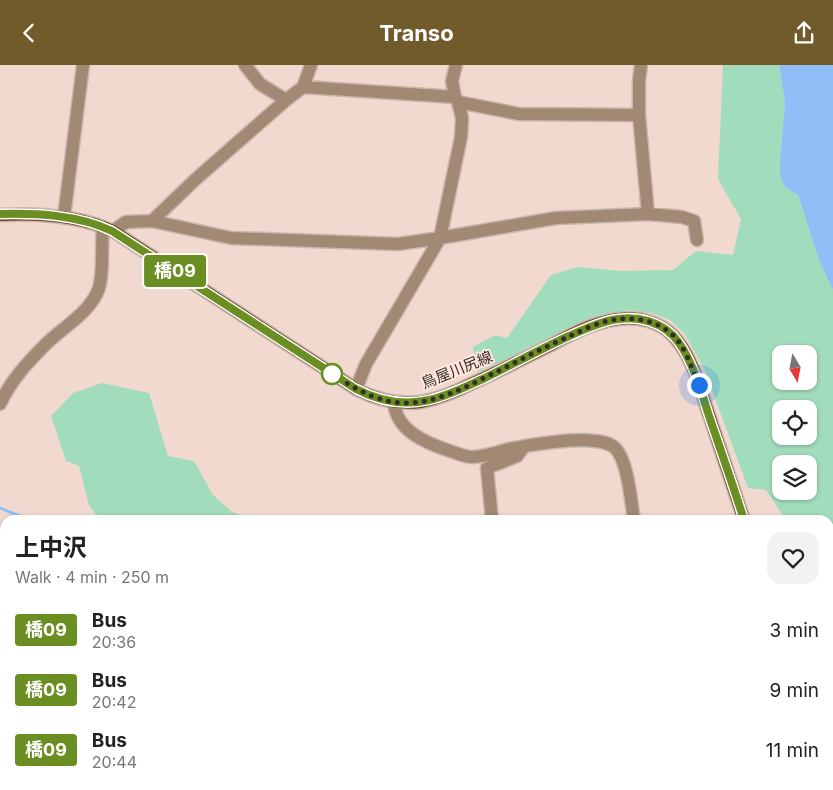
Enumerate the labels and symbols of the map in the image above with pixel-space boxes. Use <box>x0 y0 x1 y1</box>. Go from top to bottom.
line badge: 橋09 <box>146 255 204 287</box>
north arrow <box>772 345 818 390</box>
street label: 鳥屋川尻線 <box>418 347 495 392</box>
unlabelled marker <box>321 363 343 385</box>
your location <box>687 373 712 398</box>

